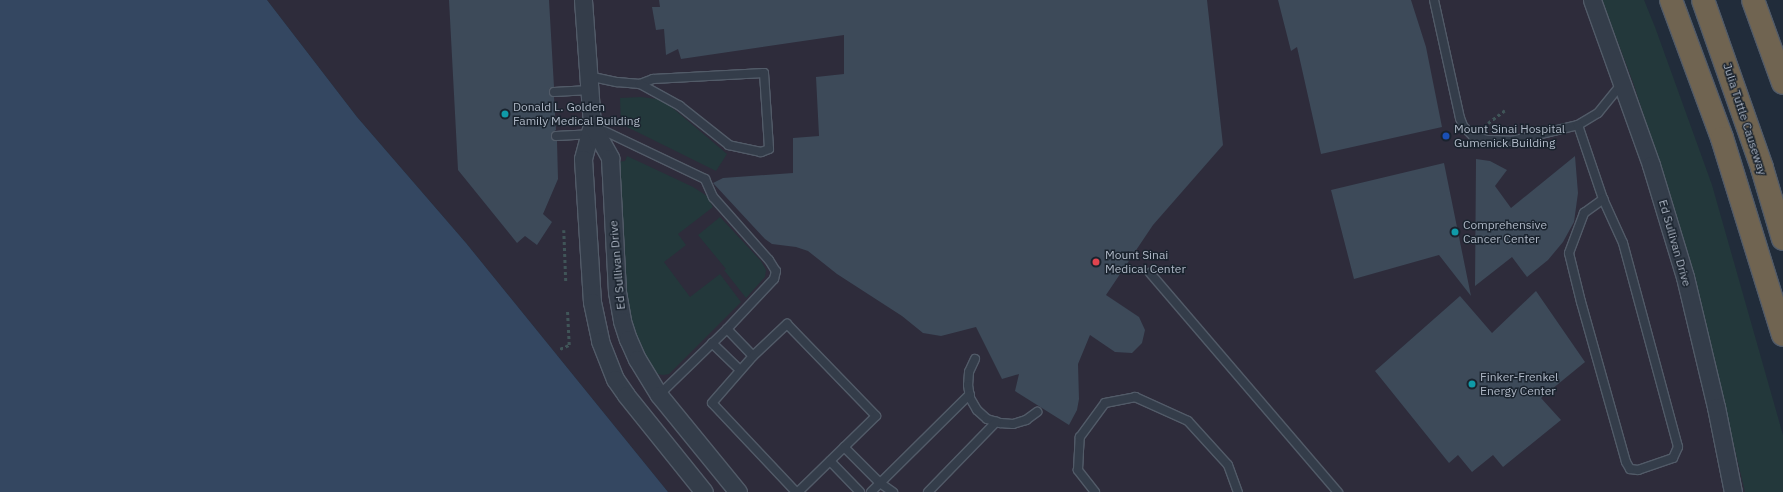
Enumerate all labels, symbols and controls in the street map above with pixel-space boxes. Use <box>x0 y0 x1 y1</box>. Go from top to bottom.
street label: Julia Tuttle Causeway <box>1720 61 1770 177</box>
place label: Donald L. Golden Family Medical Building <box>513 100 640 128</box>
marker: Donald L. Golden Family Medical Building <box>500 109 510 119</box>
place label: Mount Sinai Hospital Gumenick Building <box>1454 122 1565 150</box>
marker: Mount Sinai Hospital Gumenick Building <box>1441 131 1451 141</box>
street label: Ed Sullivan Drive <box>1656 198 1694 288</box>
place label: Comprehensive Cancer Center <box>1463 218 1547 246</box>
street label: Ed Sullivan Drive <box>606 220 628 310</box>
marker: Comprehensive Cancer Center <box>1450 227 1460 237</box>
place label: Mount Sinai Medical Center <box>1105 248 1186 276</box>
marker: Mount Sinai Medical Center <box>1090 256 1102 268</box>
place label: Finker-Frenkel Energy Center <box>1480 370 1558 398</box>
marker: Finker-Frenkel Energy Center <box>1467 379 1477 389</box>

